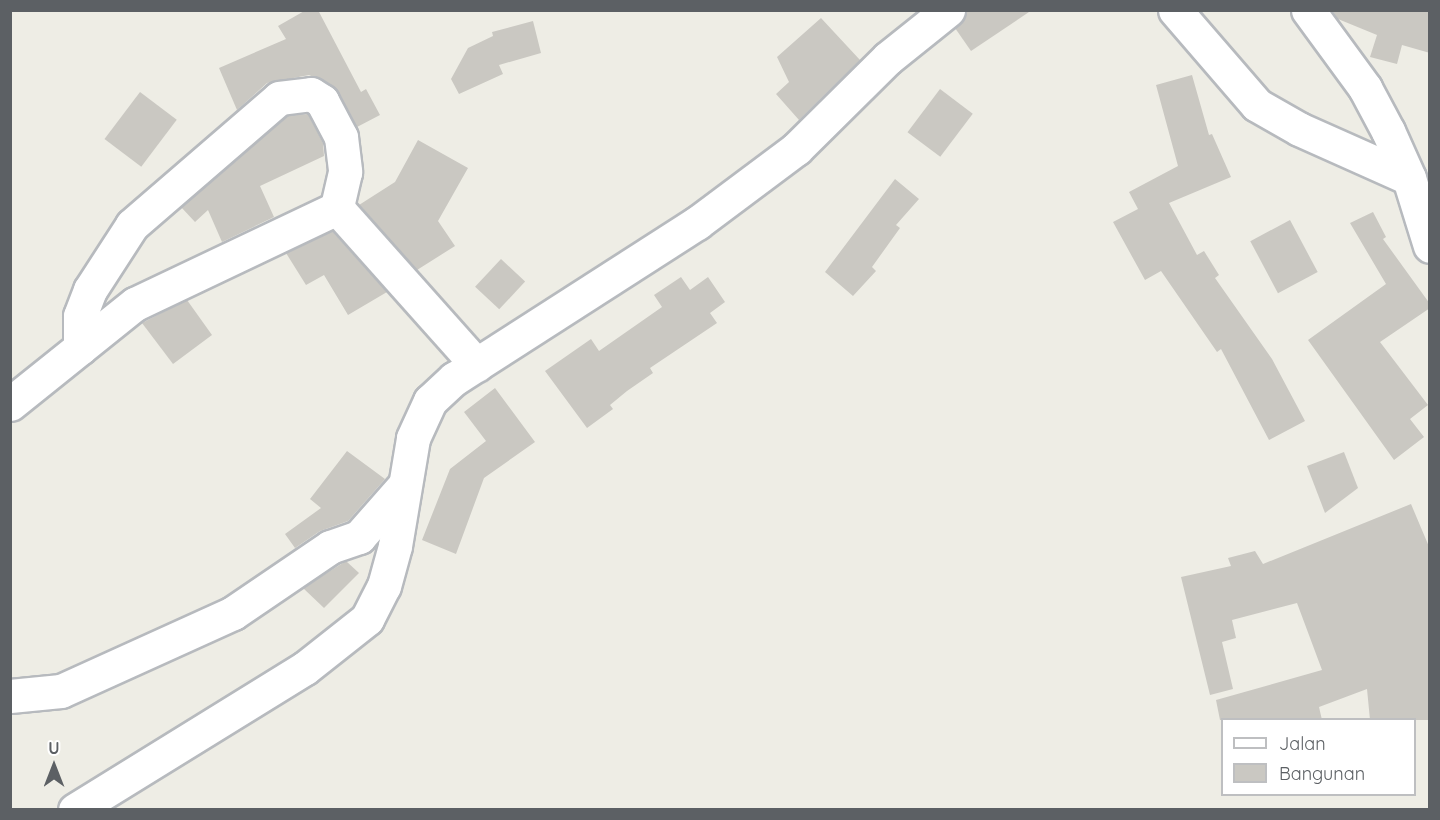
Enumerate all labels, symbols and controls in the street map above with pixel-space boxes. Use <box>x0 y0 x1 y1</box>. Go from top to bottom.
legend <box>1221 718 1416 796</box>
text: Jalan <box>1279 732 1326 755</box>
north arrow <box>24 736 84 796</box>
text: U <box>48 738 60 758</box>
text: Bangunan <box>1279 762 1365 785</box>

